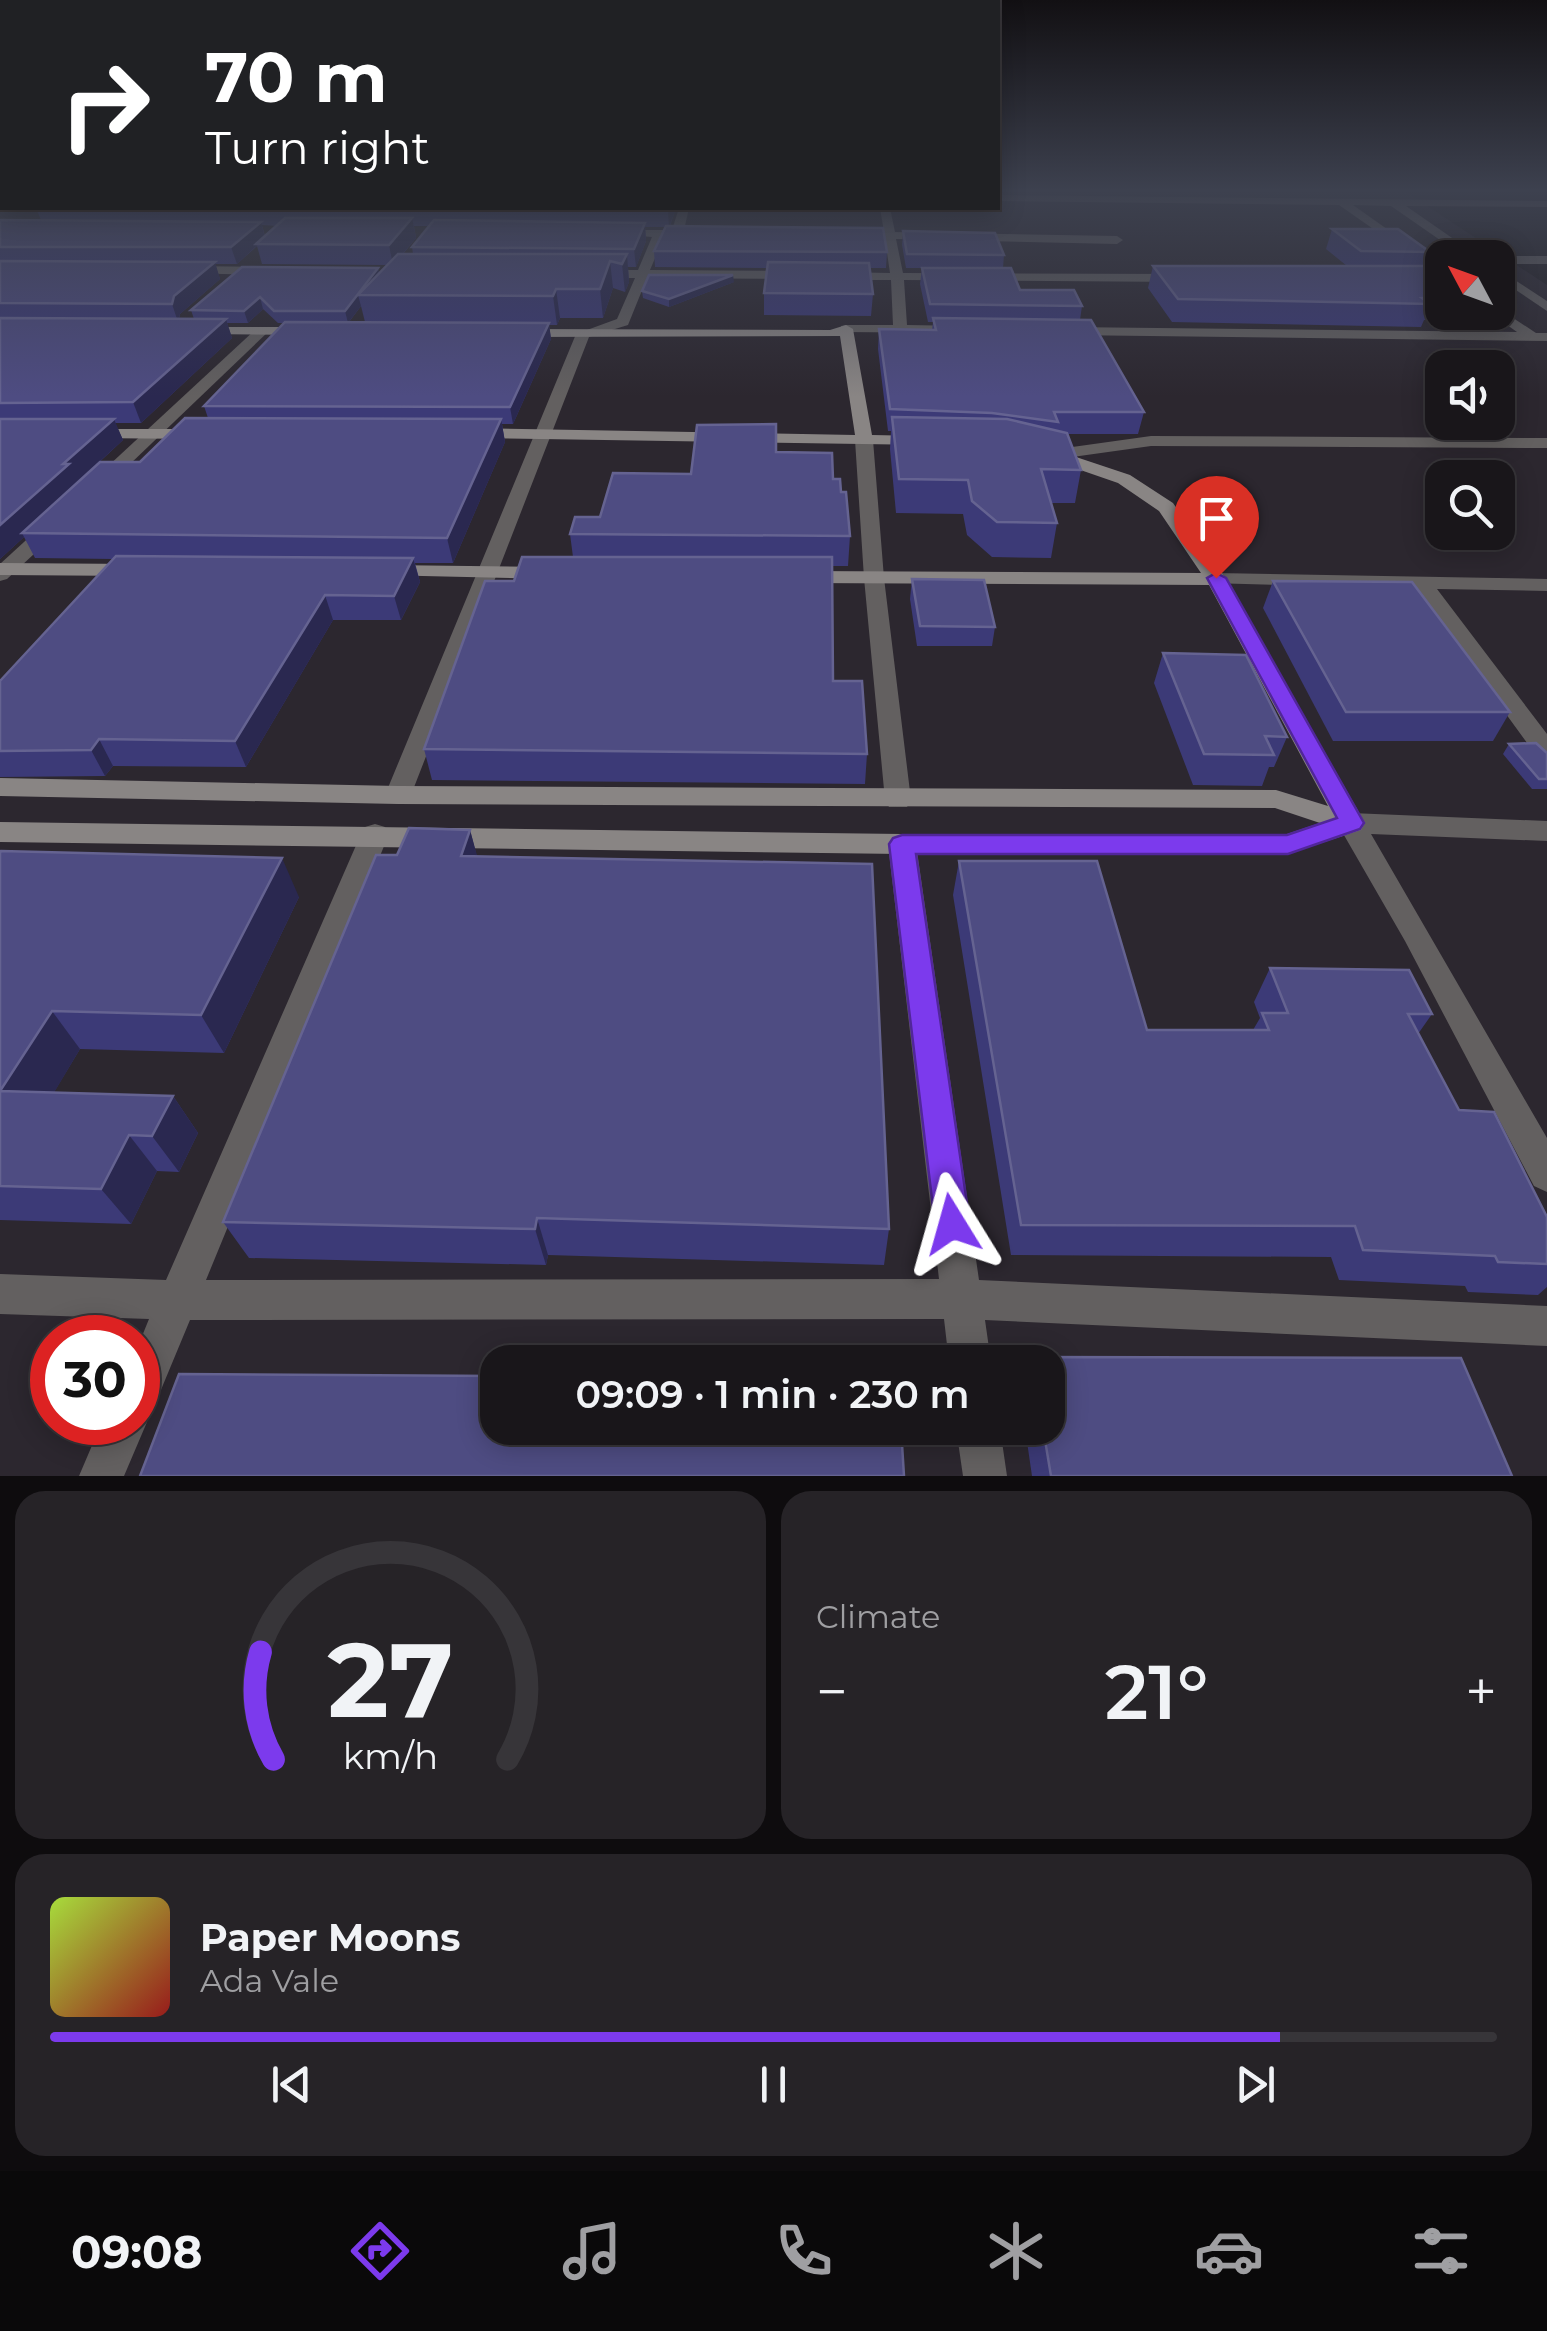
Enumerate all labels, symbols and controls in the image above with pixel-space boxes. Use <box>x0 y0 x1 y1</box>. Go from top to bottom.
text: 70 m <box>205 34 388 120</box>
icon: right <box>40 40 170 170</box>
text: Turn right <box>205 120 430 175</box>
north arrow <box>1425 240 1515 330</box>
map controls <box>1425 240 1515 550</box>
button: sound <box>1425 350 1515 440</box>
button: search <box>1425 460 1515 550</box>
pin <box>1174 476 1259 579</box>
icon: arrive <box>1189 491 1244 546</box>
position arrow <box>900 1172 1004 1276</box>
speed limit sign: 30 <box>30 1315 160 1445</box>
text: 09:09 · 1 min · 230 m <box>576 1371 969 1418</box>
text: Climate <box>816 1597 940 1636</box>
text: 27 <box>328 1616 453 1743</box>
text: 21° <box>1105 1646 1208 1738</box>
text: − <box>816 1658 848 1725</box>
text: + <box>1465 1658 1497 1725</box>
text: km/h <box>343 1734 438 1778</box>
text: Paper Moons <box>200 1914 461 1961</box>
text: Ada Vale <box>200 1961 339 2000</box>
icon: previous <box>264 2057 319 2112</box>
icon: pause <box>746 2057 801 2112</box>
icon: next <box>1228 2057 1283 2112</box>
icon: directions <box>345 2216 415 2286</box>
icon: music <box>557 2216 627 2286</box>
icon: phone <box>769 2216 839 2286</box>
icon: climate <box>981 2216 1051 2286</box>
icon: car <box>1194 2216 1264 2286</box>
icon: filters <box>1406 2216 1476 2286</box>
text: 09:08 <box>71 2224 202 2279</box>

